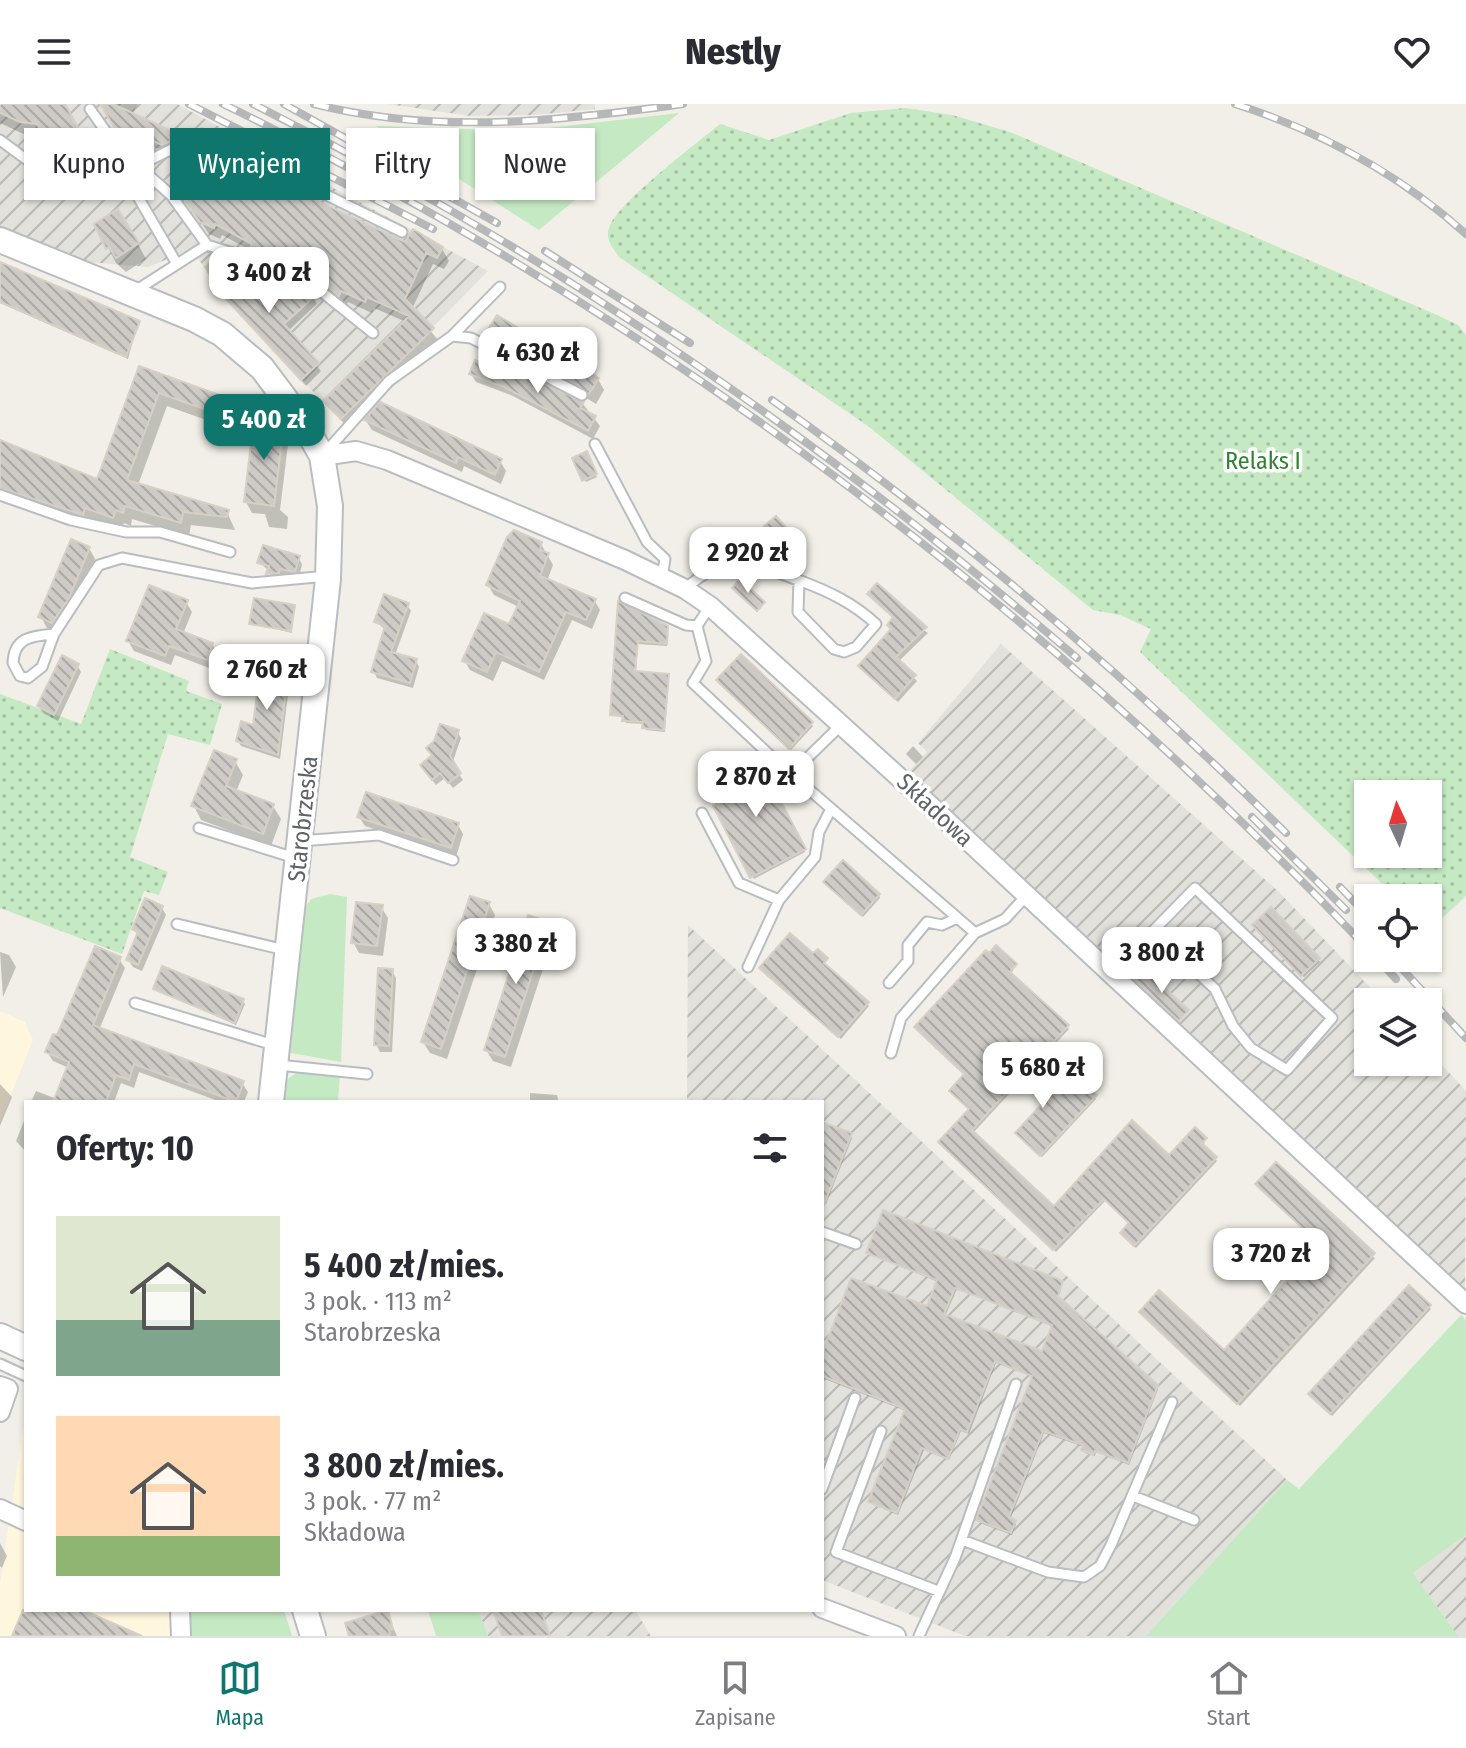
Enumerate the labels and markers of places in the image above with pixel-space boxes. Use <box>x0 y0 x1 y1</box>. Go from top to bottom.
pin: 3 400 zł <box>186 247 352 315</box>
pin: 4 630 zł <box>455 327 621 395</box>
pin: 5 400 zł <box>181 394 347 462</box>
pin: 2 920 zł <box>665 527 831 595</box>
pin: 2 760 zł <box>184 644 350 712</box>
pin: 2 870 zł <box>673 751 839 819</box>
pin: 3 380 zł <box>433 918 599 986</box>
pin: 3 800 zł <box>1079 927 1245 995</box>
pin: 5 680 zł <box>960 1042 1126 1110</box>
pin: 3 720 zł <box>1188 1228 1354 1296</box>

